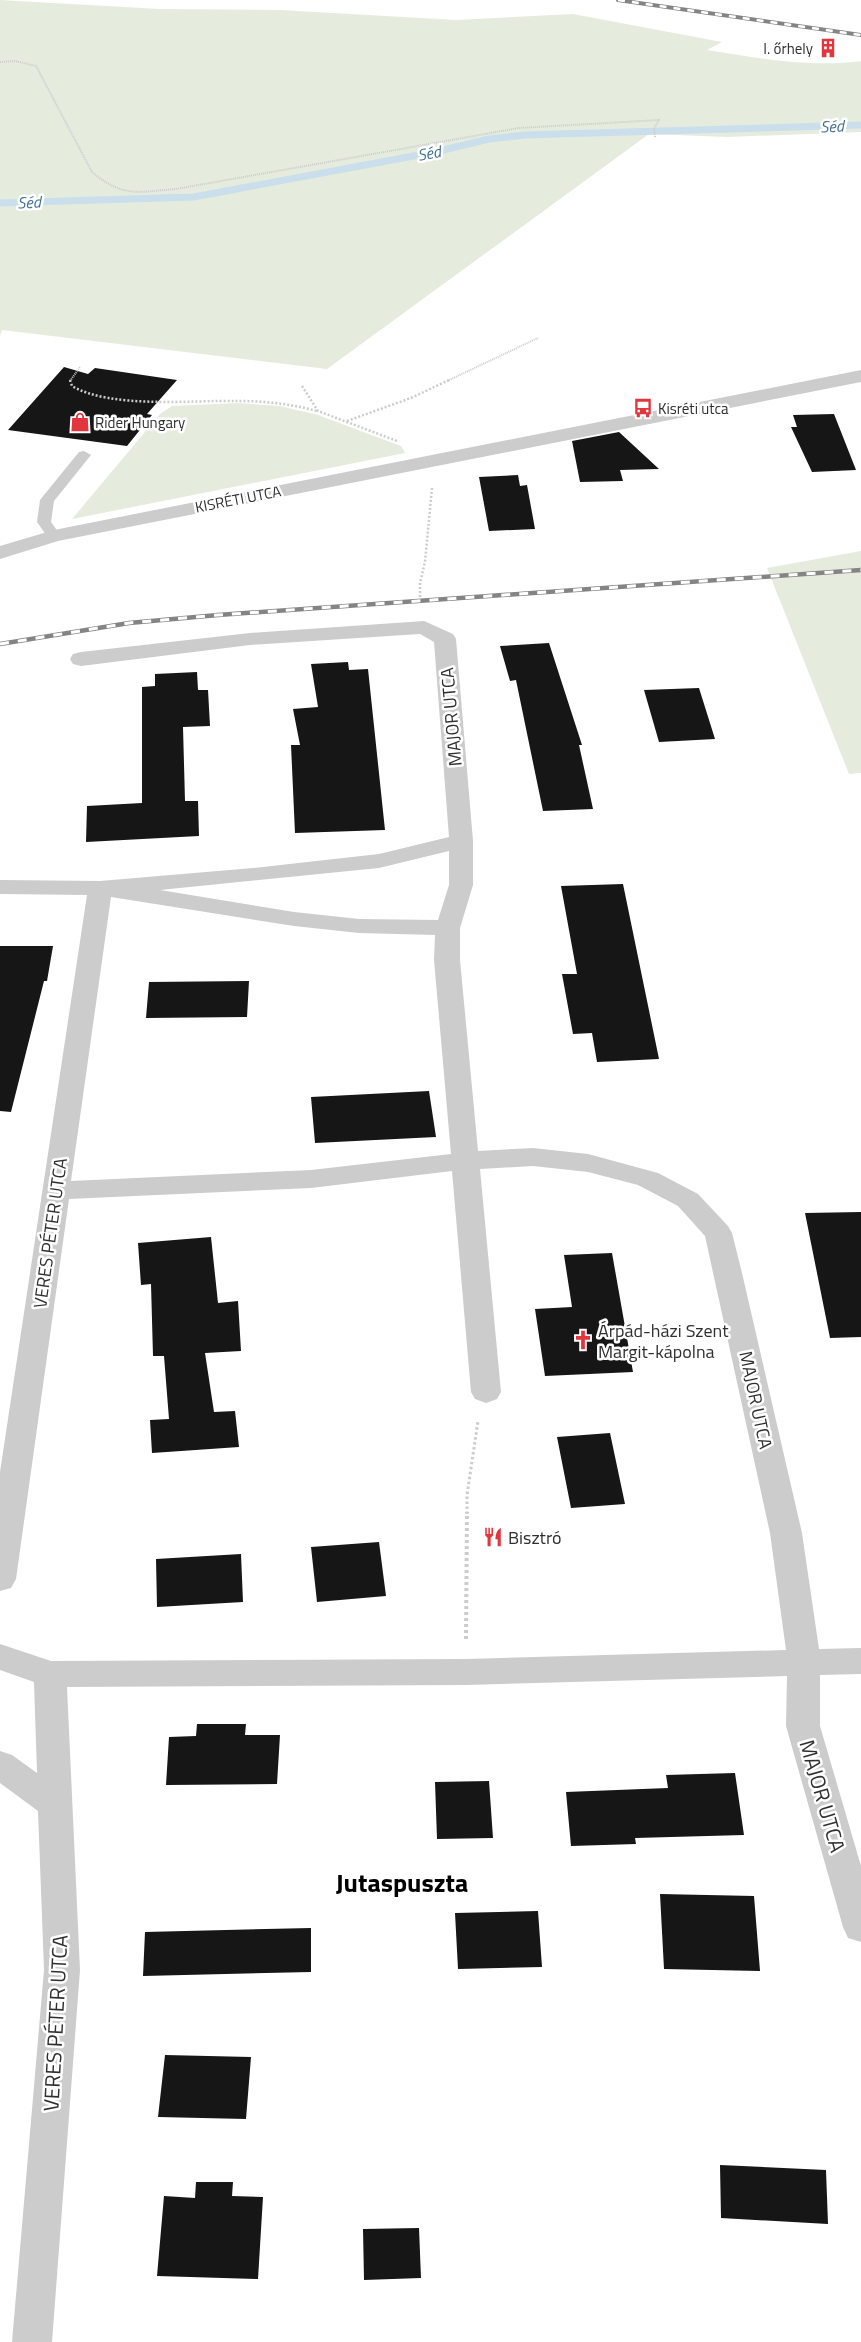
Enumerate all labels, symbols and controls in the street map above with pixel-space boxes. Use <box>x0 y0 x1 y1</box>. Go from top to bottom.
place label: I. őrhely <box>763 37 813 60</box>
building icon: I. őrhely <box>817 37 839 59</box>
water label: Séd <box>820 114 846 138</box>
water label: Séd <box>415 139 445 167</box>
water label: Séd <box>17 190 43 214</box>
bus stop icon: Kisréti utca <box>632 397 654 419</box>
place label: Kisréti utca <box>658 397 729 420</box>
shop icon: Rider Hungary <box>69 411 91 433</box>
place label: Rider Hungary <box>95 411 185 434</box>
street label: KISRÉTI UTCA <box>193 479 283 519</box>
street label: MAJOR UTCA <box>433 666 469 768</box>
street label: VERES PÉTER UTCA <box>26 1156 74 1310</box>
place label: Árpád-házi Szent Margit-kápolna <box>598 1317 729 1365</box>
church icon: Árpád-házi Szent Margit-kápolna <box>572 1329 594 1351</box>
street label: MAJOR UTCA <box>732 1349 780 1452</box>
place label: Bisztró <box>508 1524 561 1551</box>
restaurant icon: Bisztró <box>482 1526 504 1548</box>
street label: MAJOR UTCA <box>792 1736 854 1857</box>
district label: Jutaspuszta <box>336 1863 468 1902</box>
street label: VERES PÉTER UTCA <box>34 1933 76 2112</box>

